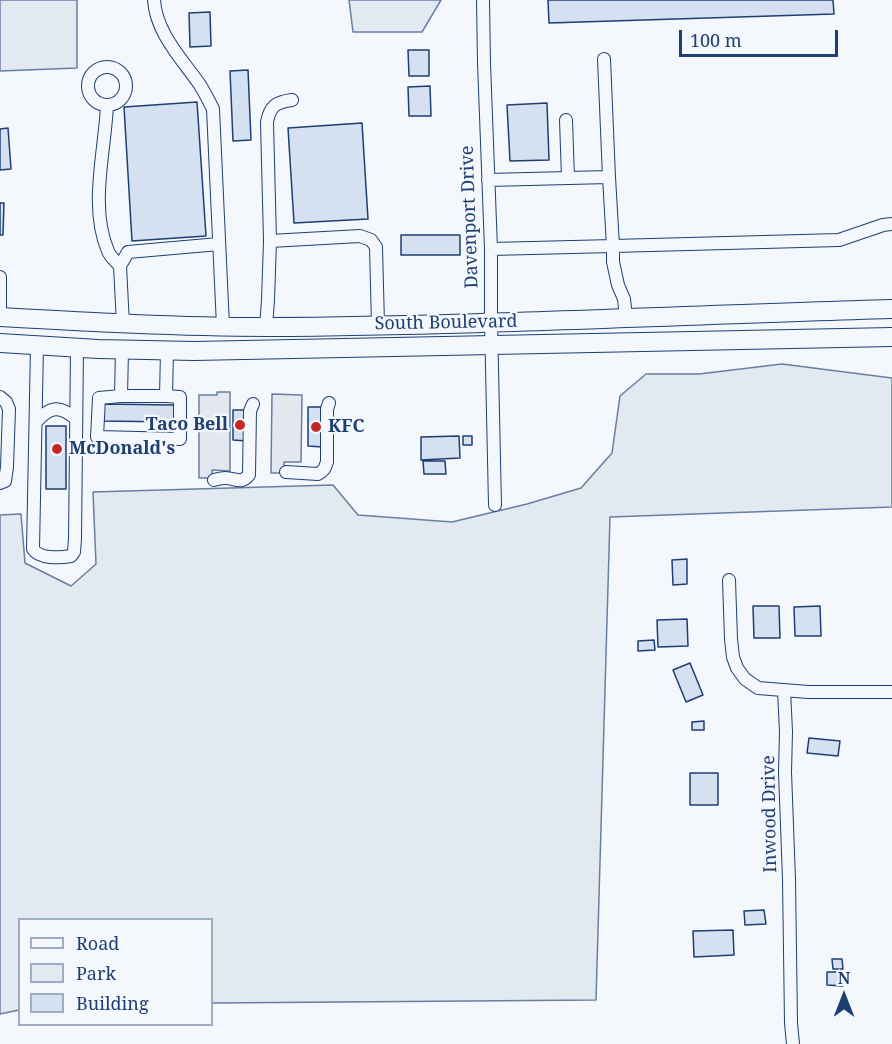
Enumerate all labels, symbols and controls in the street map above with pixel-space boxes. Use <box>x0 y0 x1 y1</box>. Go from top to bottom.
scale bar <box>682 18 841 56</box>
text: 100 m <box>690 28 742 52</box>
street label: Davenport Drive <box>457 145 483 289</box>
street label: South Boulevard <box>374 311 518 335</box>
place label: Taco Bell <box>146 414 228 436</box>
place label: KFC <box>328 416 364 438</box>
marker: Taco Bell <box>233 418 247 432</box>
marker: KFC <box>309 420 323 434</box>
place label: McDonald's <box>69 438 175 460</box>
marker: McDonald's <box>50 442 64 456</box>
street label: Inwood Drive <box>758 755 782 873</box>
legend <box>18 918 213 1026</box>
text: Road <box>76 931 119 955</box>
text: Park <box>76 961 116 985</box>
north arrow <box>814 966 874 1026</box>
text: N <box>838 967 850 989</box>
text: Building <box>76 991 149 1015</box>

